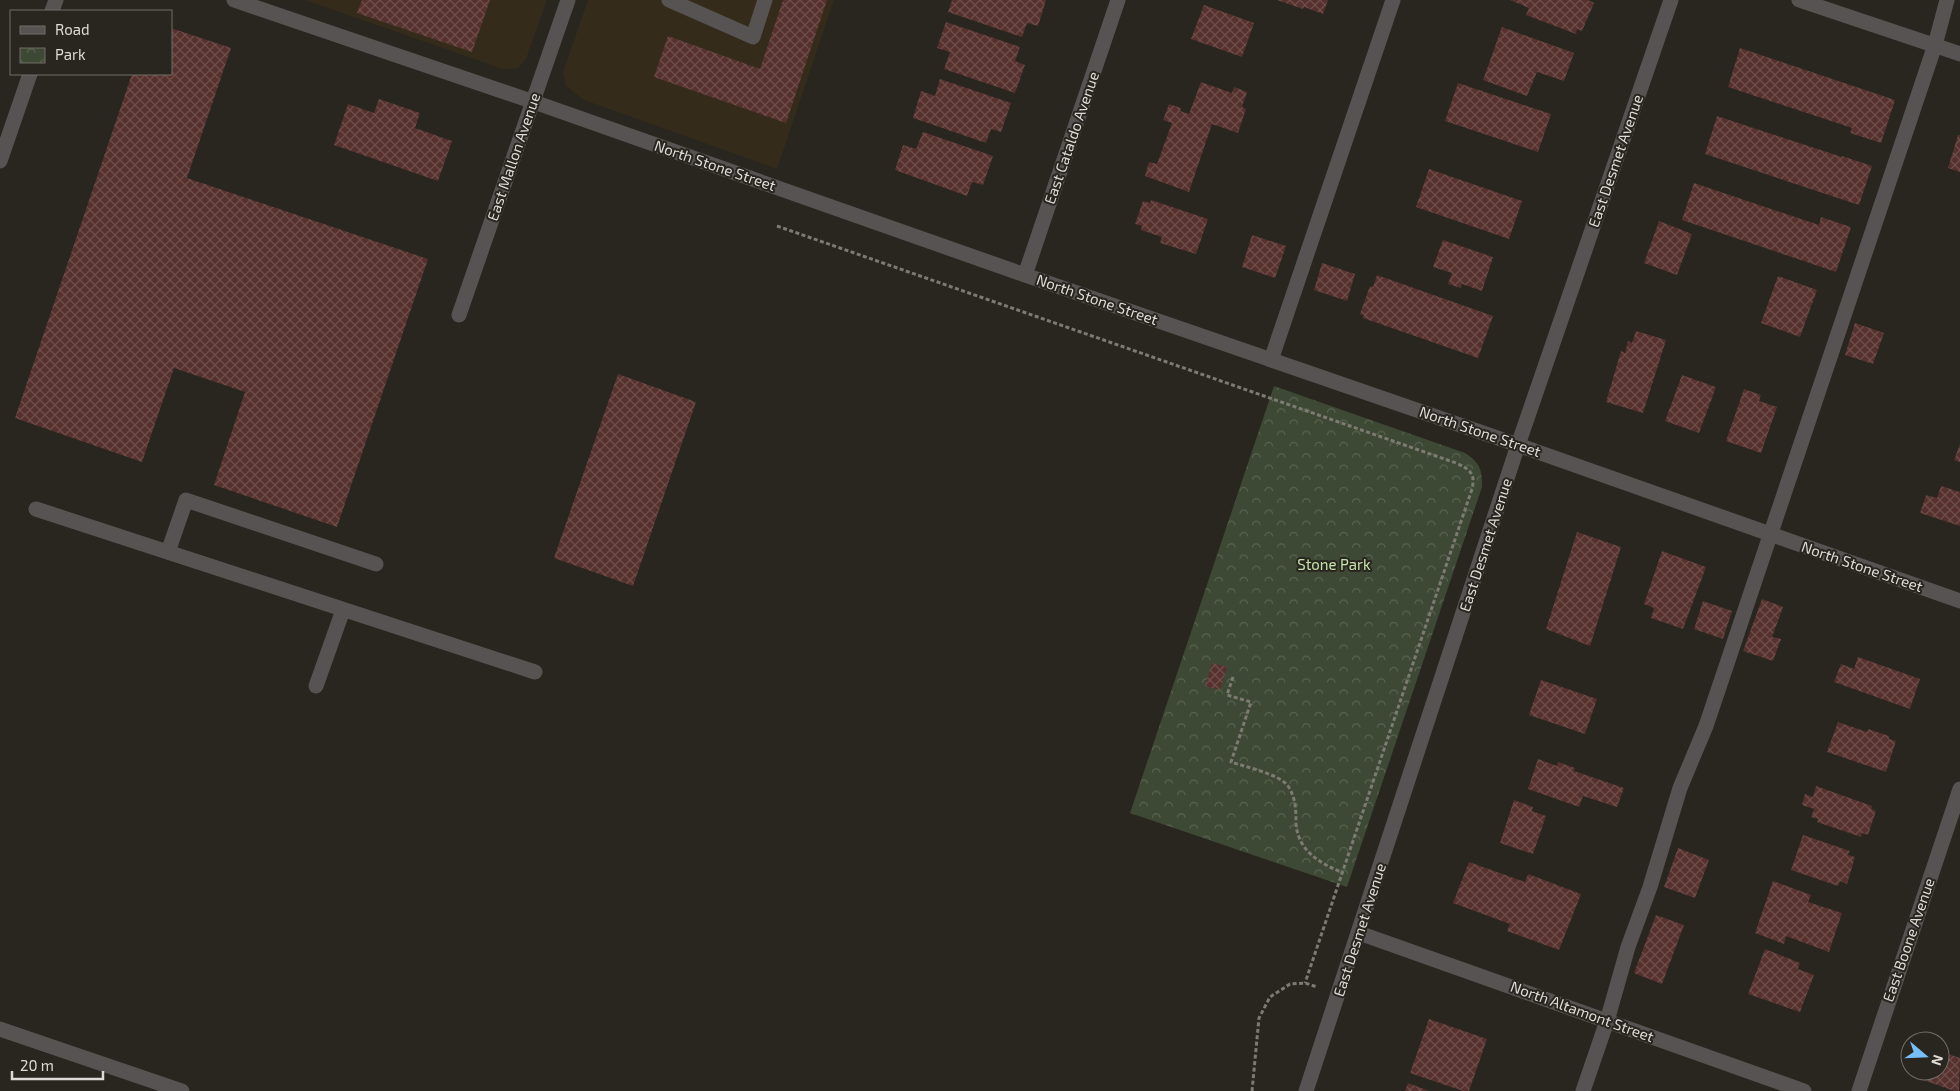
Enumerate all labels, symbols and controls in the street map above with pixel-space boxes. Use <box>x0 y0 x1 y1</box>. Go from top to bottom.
legend <box>10 10 172 75</box>
text: Road <box>55 20 90 38</box>
text: Park <box>55 45 86 63</box>
street label: East Cataldo Avenue <box>1040 69 1102 206</box>
street label: East Mallon Avenue <box>483 90 543 223</box>
street label: East Desmet Avenue <box>1584 92 1646 229</box>
street label: North Stone Street <box>652 136 779 194</box>
street label: North Stone Street <box>1034 270 1161 328</box>
street label: North Stone Street <box>1417 402 1544 460</box>
street label: East Desmet Avenue <box>1455 476 1515 614</box>
street label: North Stone Street <box>1799 537 1926 595</box>
park label: Stone Park <box>1297 555 1371 573</box>
street label: East Desmet Avenue <box>1329 861 1389 999</box>
street label: East Boone Avenue <box>1878 875 1938 1004</box>
street label: North Altamont Street <box>1508 977 1657 1045</box>
north arrow <box>1900 1031 1950 1081</box>
scale bar <box>12 1048 104 1080</box>
text: N <box>1928 1053 1947 1068</box>
text: 20 m <box>20 1056 54 1074</box>

